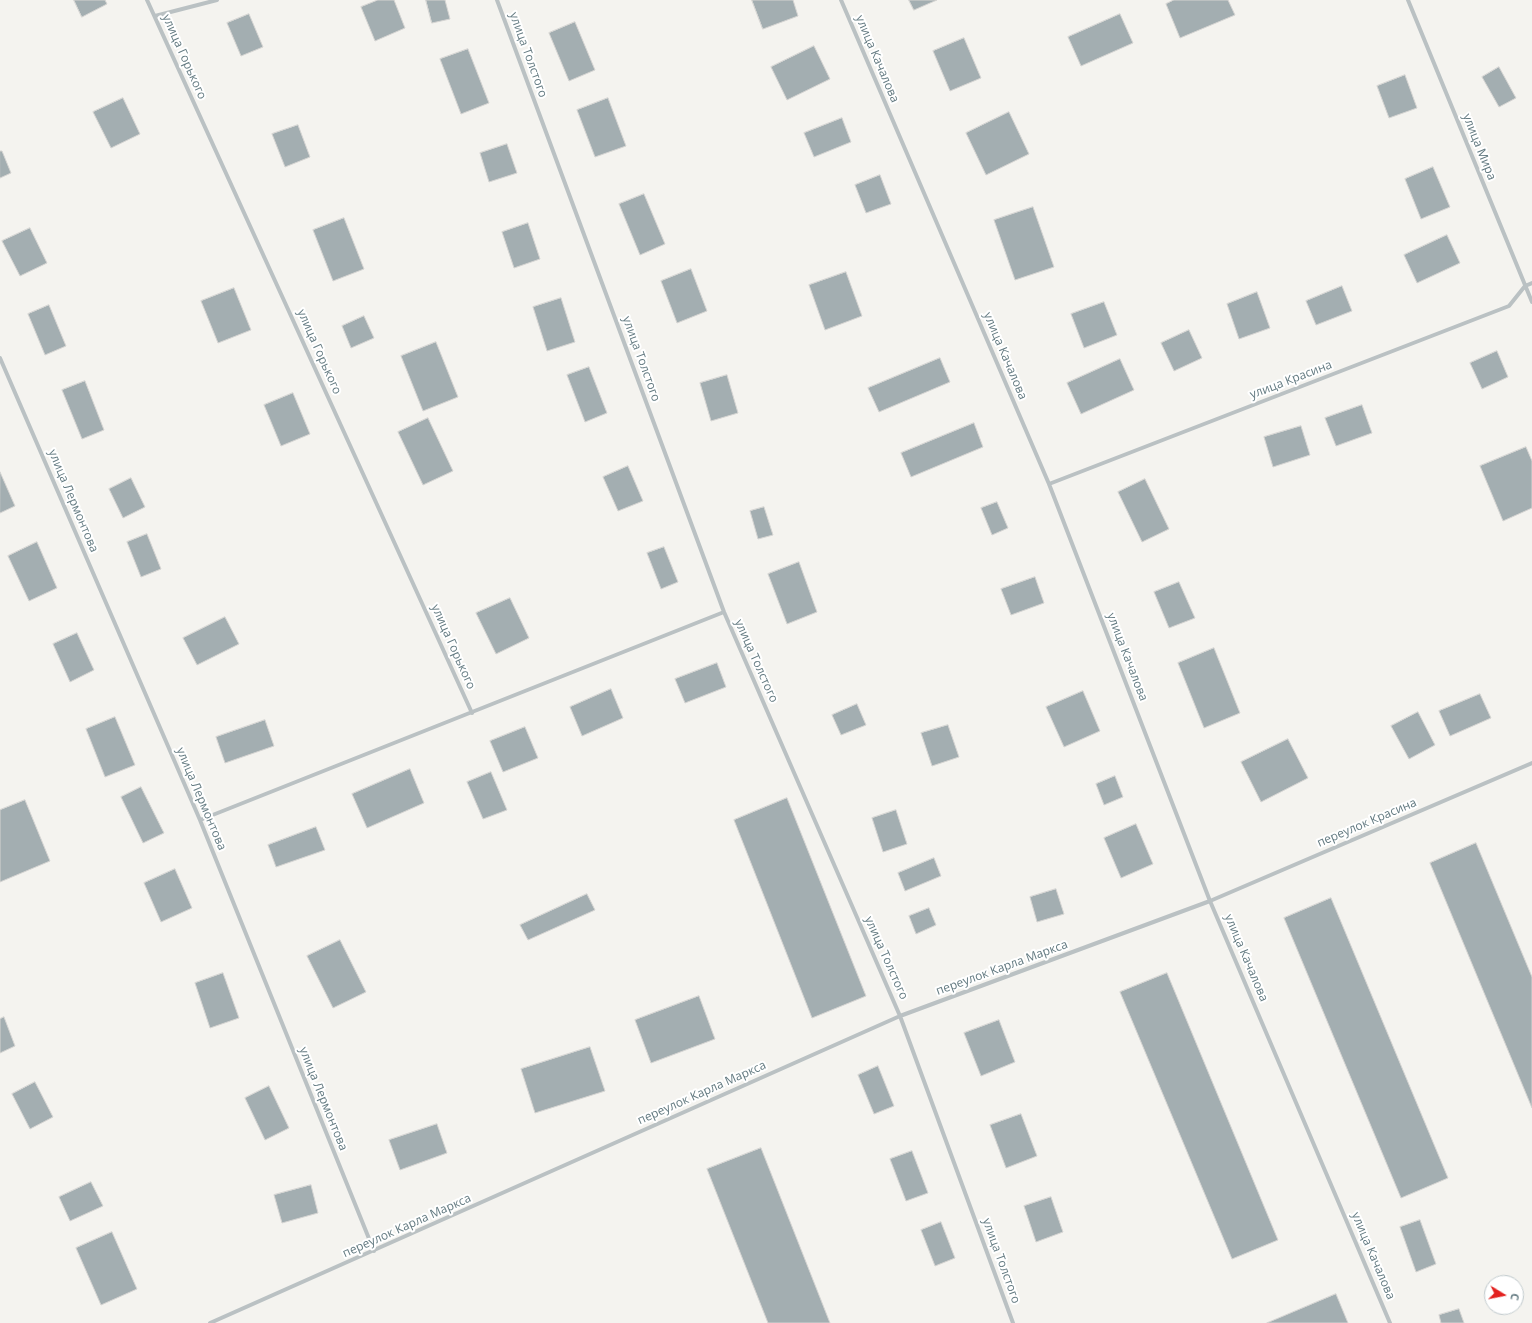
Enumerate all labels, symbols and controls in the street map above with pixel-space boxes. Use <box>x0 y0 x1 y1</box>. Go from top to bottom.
street label: улица Толстого <box>506 10 550 100</box>
street label: улица Горького <box>159 12 209 102</box>
street label: улица Качалова <box>852 13 902 105</box>
street label: улица Мира <box>1459 112 1499 182</box>
street label: улица Горького <box>294 307 344 397</box>
street label: улица Качалова <box>980 310 1030 402</box>
street label: улица Толстого <box>619 314 663 404</box>
street label: улица Красина <box>1248 358 1334 402</box>
street label: улица Лермонтова <box>45 447 101 555</box>
street label: улица Горького <box>428 602 478 692</box>
street label: улица Качалова <box>1104 611 1150 703</box>
street label: улица Толстого <box>731 617 781 705</box>
street label: улица Лермонтова <box>173 745 229 853</box>
street label: переулок Красина <box>1315 796 1419 850</box>
street label: улица Качалова <box>1221 912 1271 1004</box>
street label: улица Толстого <box>861 914 911 1002</box>
street label: переулок Карла Маркса <box>934 937 1070 999</box>
street label: улица Лермонтова <box>296 1045 350 1153</box>
street label: переулок Карла Маркса <box>636 1058 768 1128</box>
street label: переулок Карла Маркса <box>341 1191 473 1261</box>
street label: улица Качалова <box>1348 1210 1398 1302</box>
street label: улица Толстого <box>979 1216 1023 1306</box>
north arrow <box>1484 1275 1524 1315</box>
text: С <box>1507 1292 1523 1302</box>

